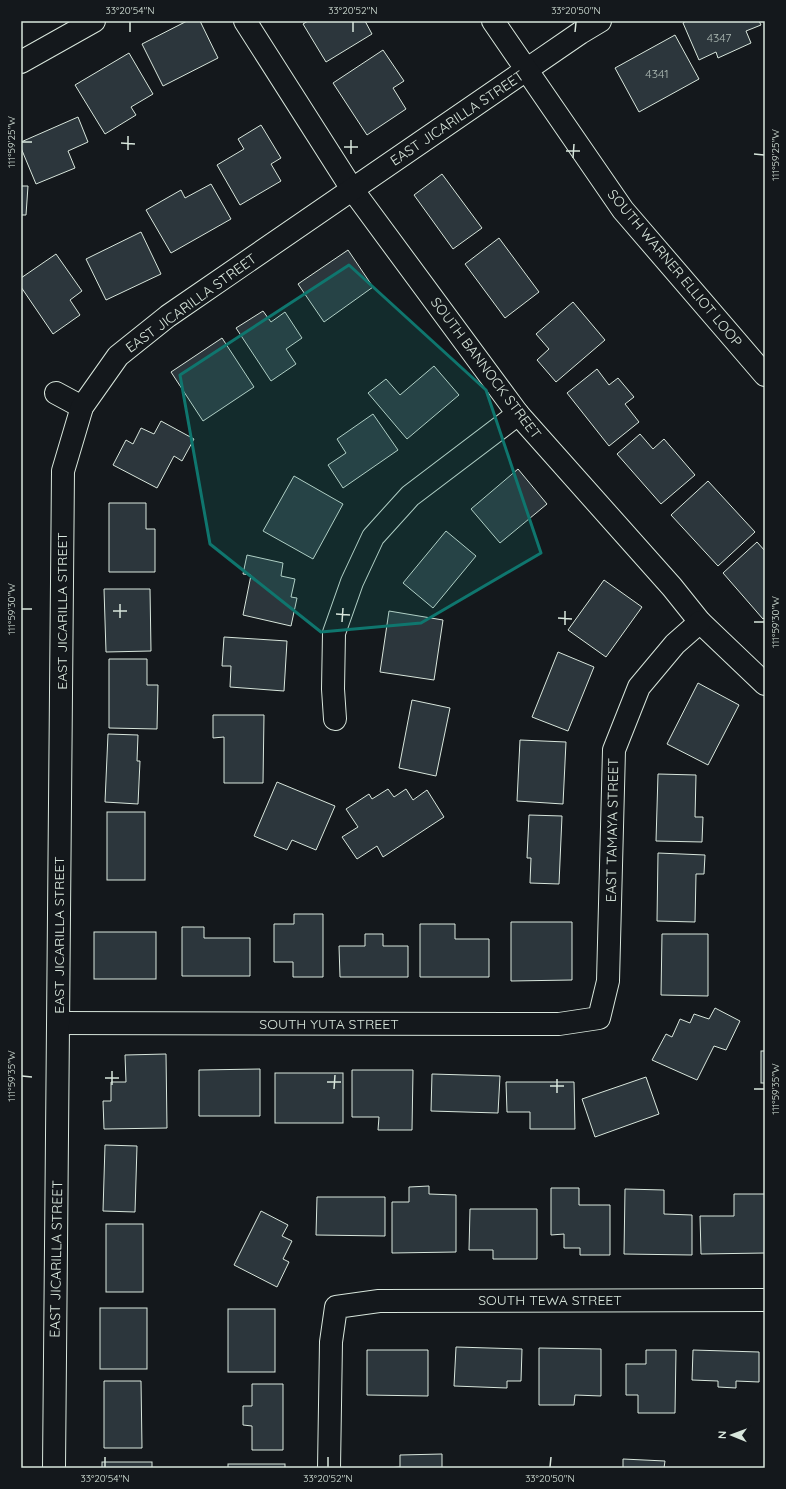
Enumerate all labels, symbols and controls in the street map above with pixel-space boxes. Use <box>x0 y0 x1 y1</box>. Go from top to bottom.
text: 33°20'54"N <box>105 4 155 17</box>
text: 33°20'52"N <box>328 4 378 17</box>
text: 33°20'50"N <box>551 4 601 17</box>
house number: 4347 <box>707 30 731 45</box>
street label: EAST JICARILLA STREET <box>387 66 527 170</box>
house number: 4341 <box>645 66 669 81</box>
text: 111°59'25"W <box>5 116 18 168</box>
text: 111°59'25"W <box>769 129 782 181</box>
street label: SOUTH WARNER ELLIOT LOOP <box>604 186 746 350</box>
street label: EAST JICARILLA STREET <box>122 249 260 357</box>
street label: SOUTH BANNOCK STREET <box>427 294 545 442</box>
street label: EAST JICARILLA STREET <box>53 532 71 690</box>
text: 111°59'30"W <box>5 583 18 635</box>
text: 111°59'30"W <box>769 596 782 648</box>
street label: EAST TAMAYA STREET <box>602 758 622 902</box>
street label: EAST JICARILLA STREET <box>50 856 68 1014</box>
street label: SOUTH YUTA STREET <box>259 1015 399 1033</box>
text: 111°59'35"W <box>5 1050 18 1102</box>
text: 111°59'35"W <box>769 1063 782 1115</box>
street label: EAST JICARILLA STREET <box>46 1180 66 1338</box>
street label: SOUTH TEWA STREET <box>478 1291 622 1309</box>
north arrow <box>712 1415 752 1455</box>
text: N <box>715 1431 729 1439</box>
text: 33°20'54"N <box>80 1472 130 1485</box>
text: 33°20'52"N <box>303 1472 353 1485</box>
text: 33°20'50"N <box>525 1472 575 1485</box>

